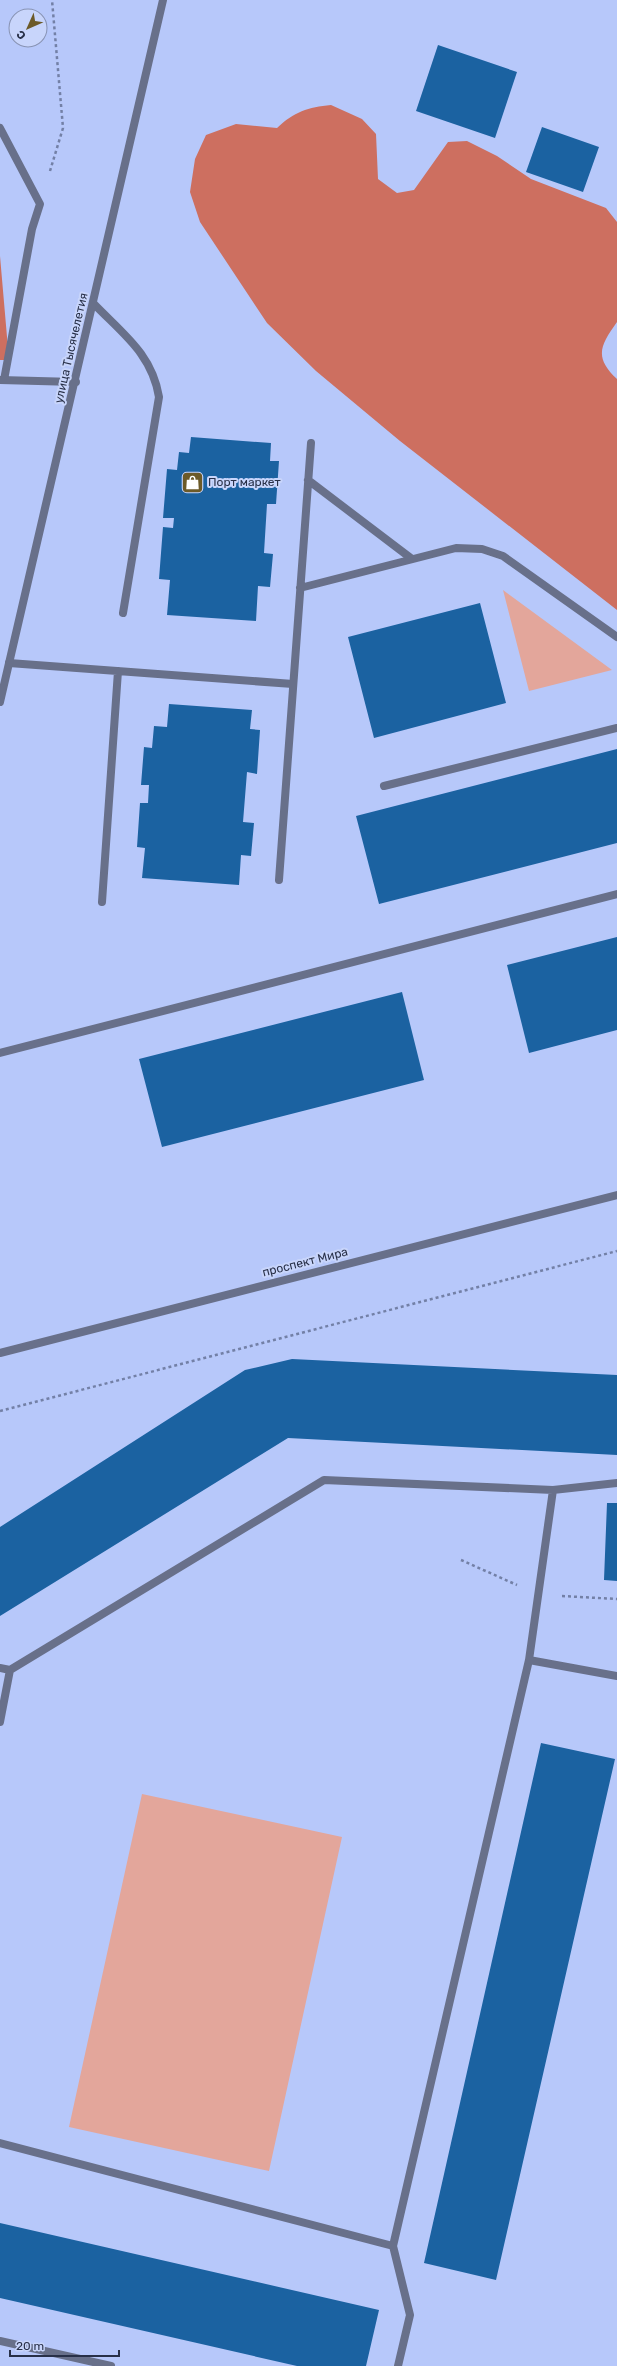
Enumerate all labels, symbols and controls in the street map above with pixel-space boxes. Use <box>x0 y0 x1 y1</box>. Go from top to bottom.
north arrow <box>8 8 48 48</box>
text: С <box>14 27 29 42</box>
street label: улица Тысячелетия <box>51 291 91 405</box>
shop icon: Порт маркет <box>179 469 205 495</box>
place label: Порт маркет <box>208 475 281 489</box>
street label: проспект Мира <box>261 1245 349 1279</box>
scale bar <box>10 2332 119 2358</box>
text: 20 m <box>16 2339 44 2353</box>

